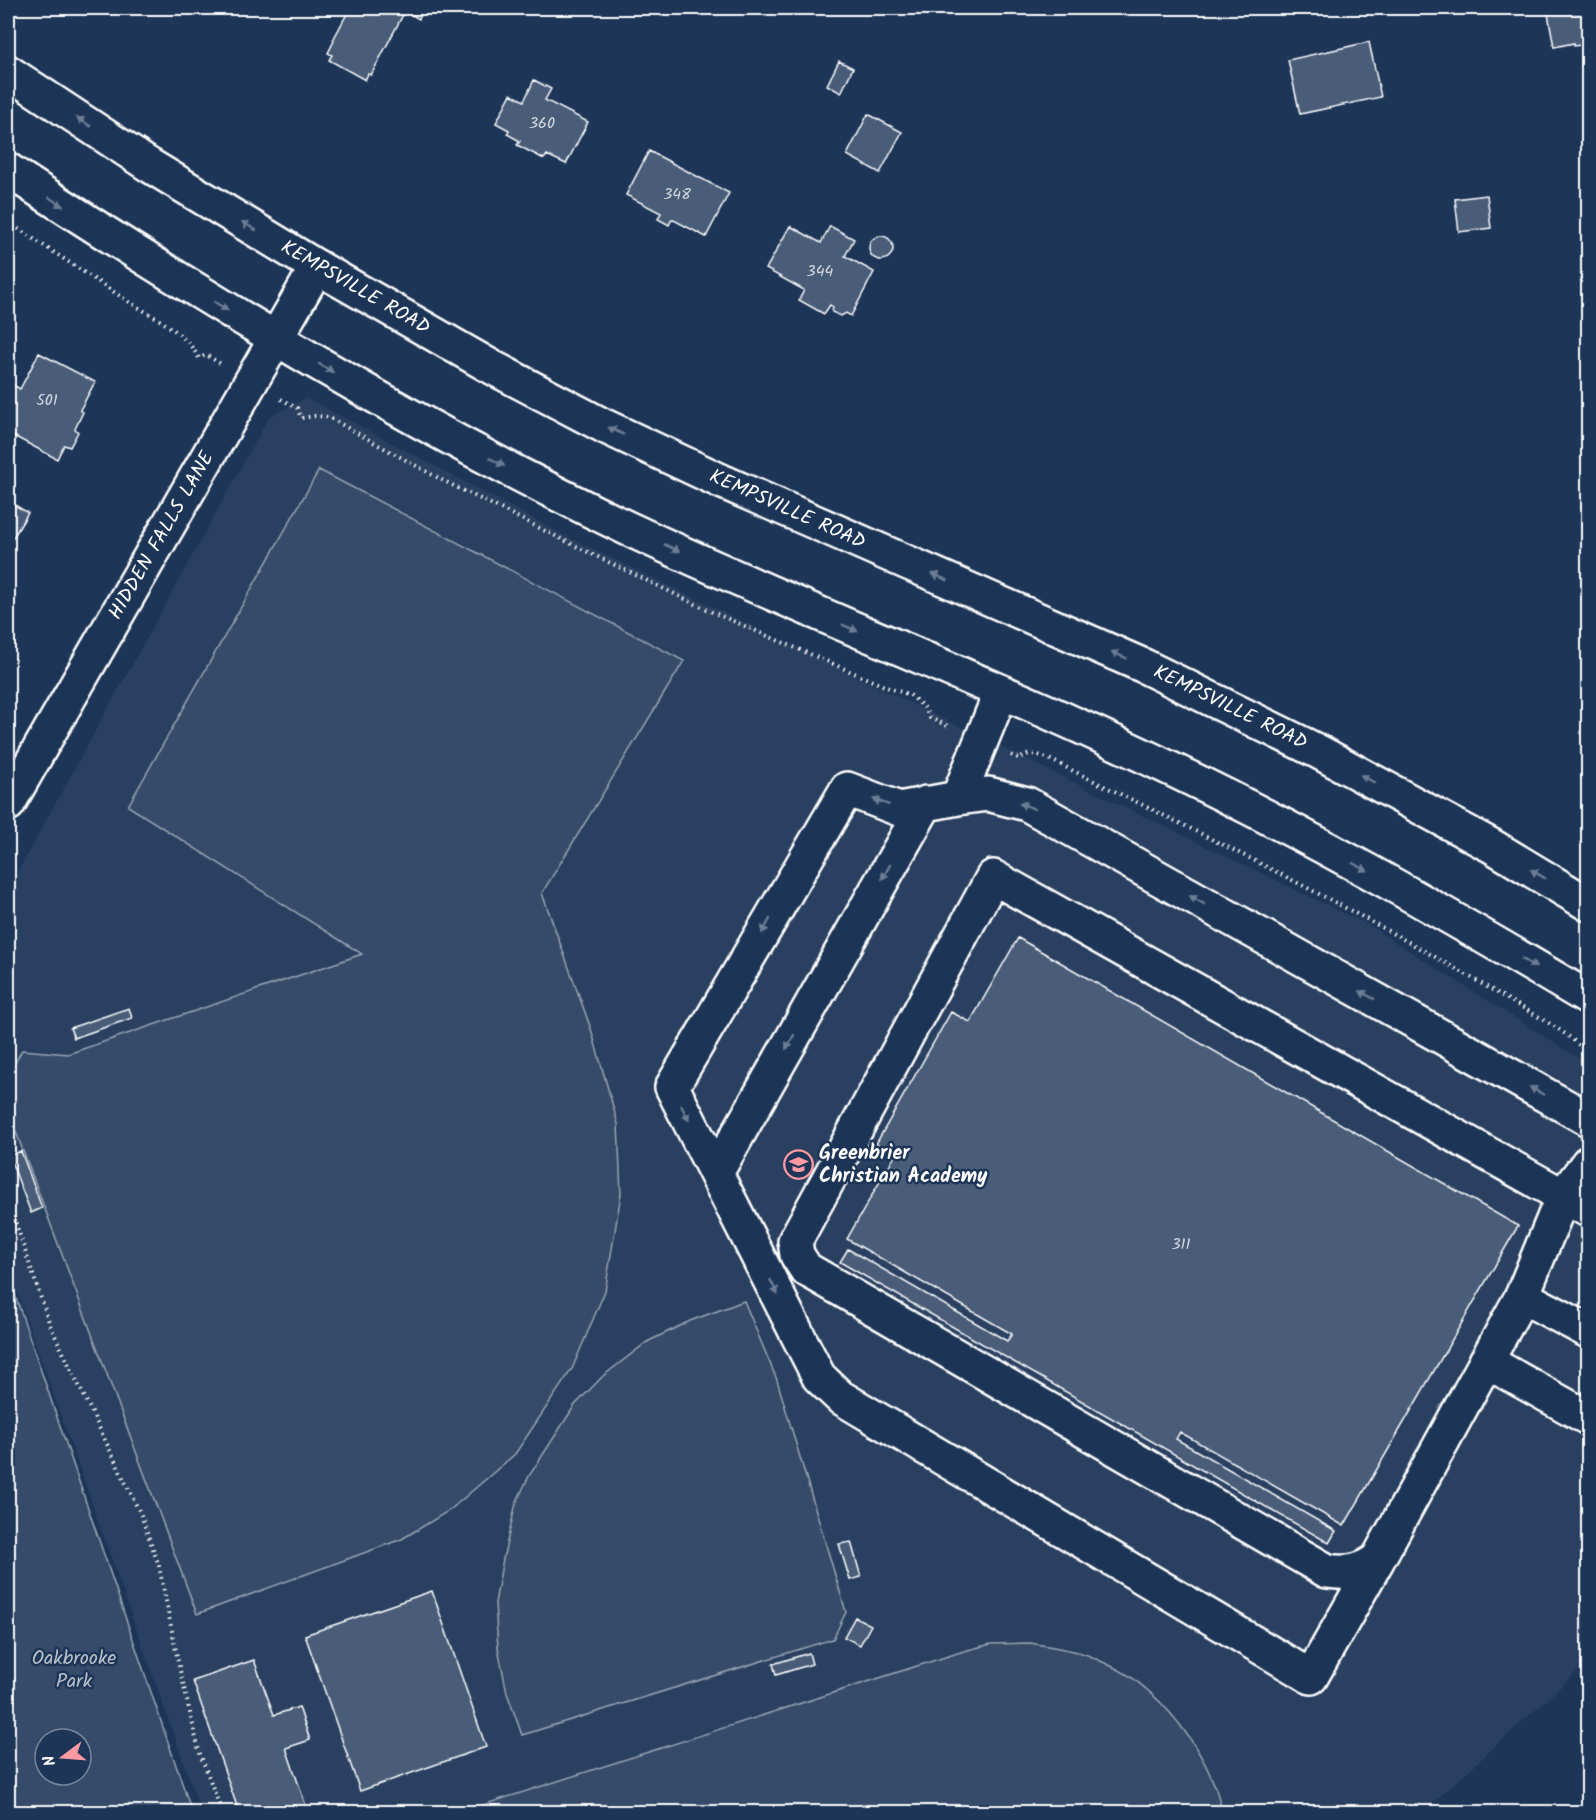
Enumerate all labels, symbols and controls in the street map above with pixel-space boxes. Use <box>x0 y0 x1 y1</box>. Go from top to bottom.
house number: 360 <box>529 111 555 136</box>
one-way arrow <box>76 116 92 128</box>
house number: 348 <box>663 182 691 207</box>
one-way arrow <box>48 196 65 207</box>
one-way arrow <box>241 220 257 231</box>
street label: KEMPSVILLE ROAD <box>274 232 436 344</box>
house number: 344 <box>807 259 834 284</box>
one-way arrow <box>213 301 229 312</box>
one-way arrow <box>318 363 335 373</box>
house number: 501 <box>36 388 58 413</box>
one-way arrow <box>607 427 624 436</box>
street label: HIDDEN FALLS LANE <box>101 445 224 626</box>
one-way arrow <box>488 457 505 467</box>
street label: KEMPSVILLE ROAD <box>704 461 870 559</box>
one-way arrow <box>663 543 681 553</box>
one-way arrow <box>931 571 949 581</box>
one-way arrow <box>841 623 858 632</box>
one-way arrow <box>1110 650 1127 659</box>
street label: KEMPSVILLE ROAD <box>1147 657 1313 759</box>
one-way arrow <box>1360 774 1377 784</box>
one-way arrow <box>871 797 889 807</box>
one-way arrow <box>1018 800 1036 810</box>
one-way arrow <box>1352 862 1369 872</box>
one-way arrow <box>881 864 891 881</box>
one-way arrow <box>1530 869 1546 880</box>
one-way arrow <box>1189 895 1206 905</box>
one-way arrow <box>761 918 772 934</box>
one-way arrow <box>1521 958 1538 968</box>
one-way arrow <box>1359 990 1376 1000</box>
one-way arrow <box>785 1034 795 1051</box>
one-way arrow <box>1529 1086 1546 1096</box>
one-way arrow <box>680 1105 690 1122</box>
place label: Greenbrier Christian Academy <box>819 1138 988 1193</box>
school or university icon: Greenbrier Christian Academy <box>782 1149 814 1181</box>
house number: 311 <box>1171 1232 1191 1257</box>
one-way arrow <box>768 1278 778 1296</box>
park label: Oakbrooke Park <box>32 1643 116 1698</box>
north arrow <box>33 1727 93 1787</box>
text: N <box>37 1752 63 1769</box>

